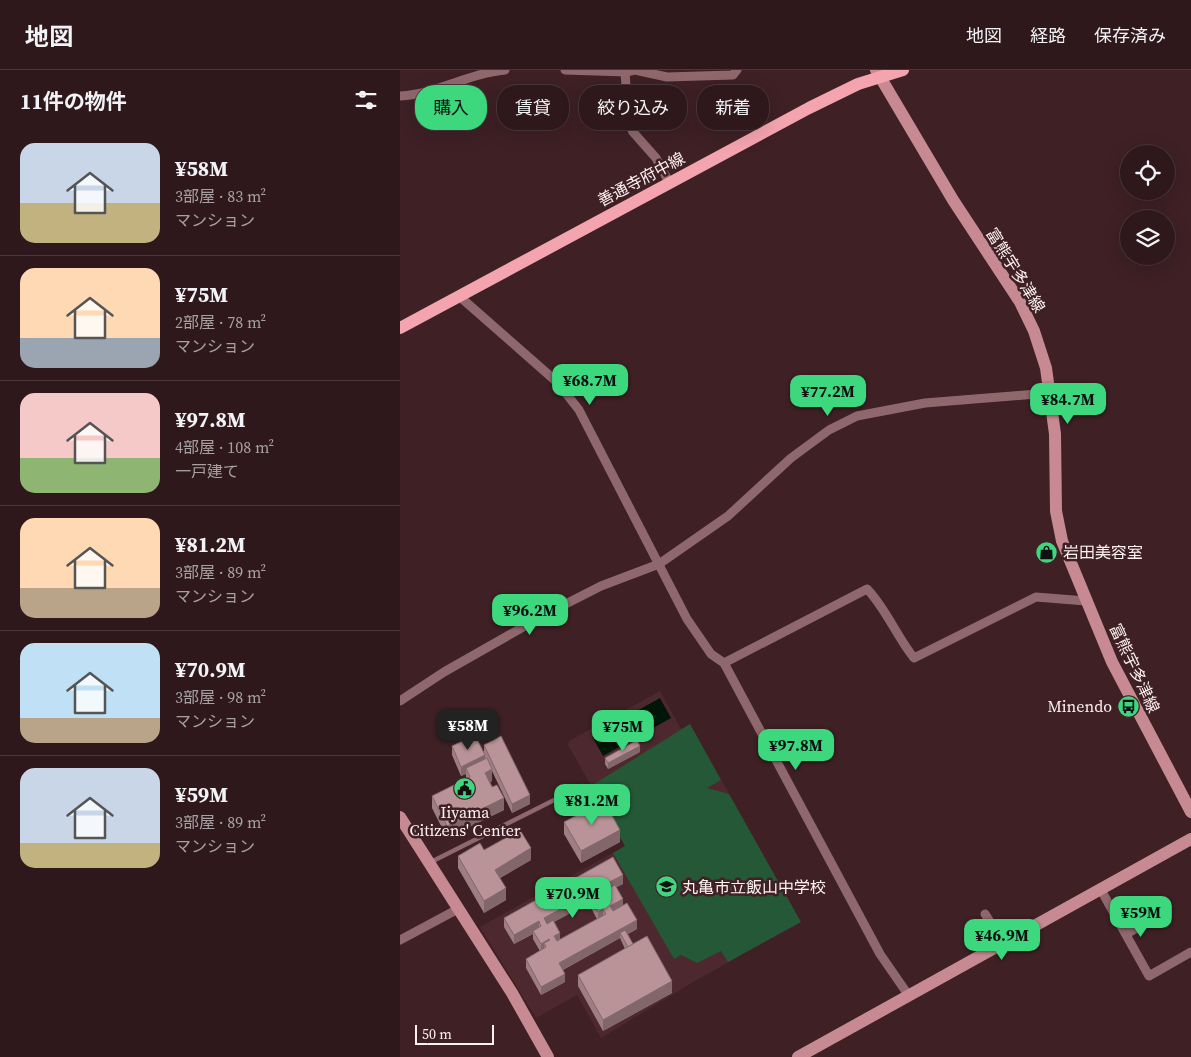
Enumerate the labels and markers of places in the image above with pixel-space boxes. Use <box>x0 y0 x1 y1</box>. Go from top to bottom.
pin: ¥68.7M <box>549 364 631 406</box>
pin: ¥77.2M <box>787 374 869 417</box>
pin: ¥84.7M <box>1027 382 1109 425</box>
shop icon: 岩田美容室 <box>1035 540 1059 564</box>
place label: 岩田美容室 <box>1063 541 1143 563</box>
pin: ¥96.2M <box>489 594 571 636</box>
bus stop icon: Minendo <box>1116 694 1140 718</box>
place label: Minendo <box>1047 695 1112 717</box>
pin: ¥58M <box>438 708 498 751</box>
pin: ¥75M <box>593 710 653 752</box>
pin: ¥97.8M <box>755 728 837 771</box>
public building icon: Iiyama Citizens' Center <box>453 776 477 800</box>
pin: ¥81.2M <box>551 784 633 826</box>
place label: Iiyama Citizens' Center <box>409 801 521 841</box>
school or university icon: 丸亀市立飯山中学校 <box>654 875 678 899</box>
pin: ¥70.9M <box>532 876 614 919</box>
place label: 丸亀市立飯山中学校 <box>682 876 826 898</box>
pin: ¥59M <box>1111 896 1171 938</box>
pin: ¥46.9M <box>961 918 1043 961</box>

